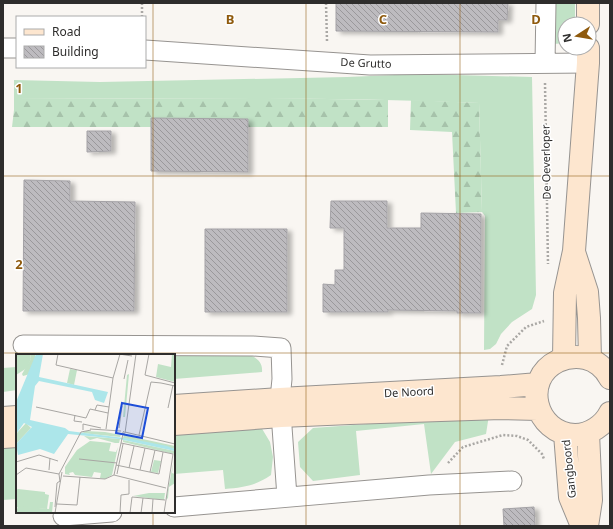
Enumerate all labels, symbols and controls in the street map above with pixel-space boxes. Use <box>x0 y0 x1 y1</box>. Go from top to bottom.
text: B <box>226 10 234 28</box>
text: C <box>379 10 387 28</box>
text: D <box>531 10 541 28</box>
legend <box>16 16 146 68</box>
north arrow <box>557 16 597 56</box>
text: Road <box>52 23 81 40</box>
text: N <box>558 32 575 44</box>
text: Building <box>52 43 99 60</box>
street label: De Grutto <box>340 54 392 71</box>
text: 1 <box>15 79 23 97</box>
street label: De Oeverloper <box>537 124 554 200</box>
text: 2 <box>15 255 23 273</box>
inset map <box>16 354 175 513</box>
street label: De Noord <box>384 383 434 400</box>
street label: Gangboord <box>558 439 579 499</box>

